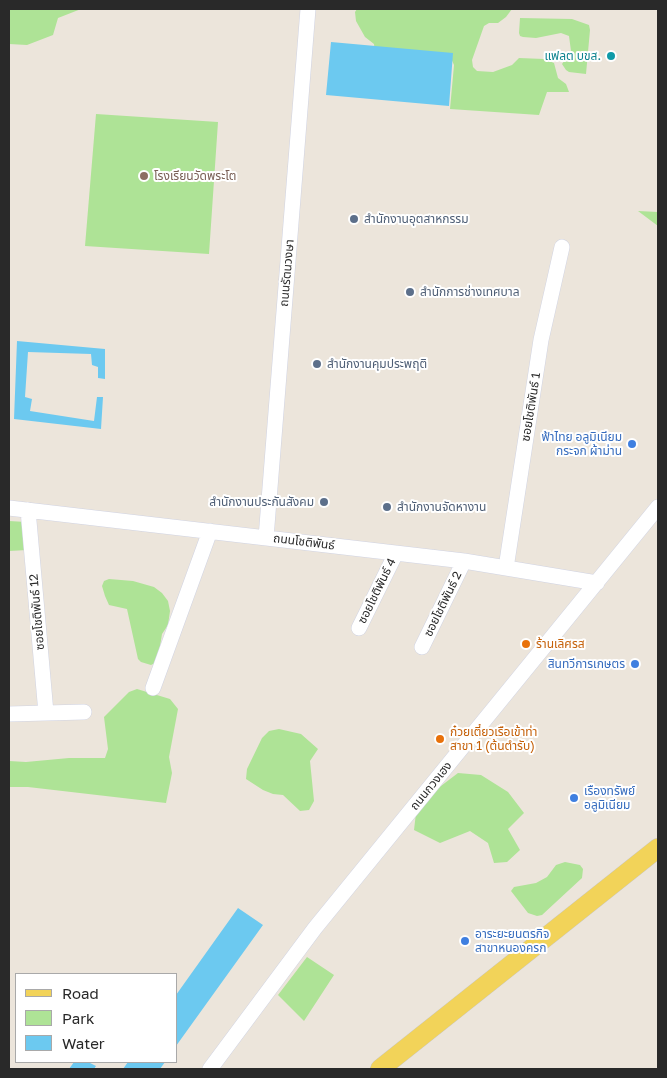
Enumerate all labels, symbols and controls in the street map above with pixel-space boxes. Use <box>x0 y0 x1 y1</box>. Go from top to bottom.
place label: แฟลต บขส. <box>544 49 601 63</box>
marker: แฟลต บขส. <box>605 50 617 62</box>
place label: โรงเรียนวัดพระโต <box>154 169 236 183</box>
marker: โรงเรียนวัดพระโต <box>138 170 150 182</box>
place label: สำนักงานอุตสาหกรรม <box>364 212 469 226</box>
marker: สำนักงานอุตสาหกรรม <box>348 213 360 225</box>
street label: ถนนรัตนวงษา <box>277 239 297 307</box>
place label: สำนักการช่างเทศบาล <box>420 285 519 299</box>
marker: สำนักการช่างเทศบาล <box>404 286 416 298</box>
place label: สำนักงานคุมประพฤติ <box>327 357 427 371</box>
marker: สำนักงานคุมประพฤติ <box>311 358 323 370</box>
street label: ซอยโชติพันธ์ 1 <box>518 372 544 442</box>
place label: ฟ้าไทย อลูมิเนียม กระจก ผ้าม่าน <box>541 430 622 458</box>
marker: ฟ้าไทย อลูมิเนียม กระจก ผ้าม่าน <box>626 438 638 450</box>
place label: สำนักงานประกันสังคม <box>209 495 314 509</box>
marker: สำนักงานประกันสังคม <box>318 496 330 508</box>
place label: สำนักงานจัดหางาน <box>397 500 486 514</box>
marker: สำนักงานจัดหางาน <box>381 501 393 513</box>
street label: ถนนโชติพันธ์ <box>272 531 336 553</box>
street label: ซอยโชติพันธ์ 4 <box>355 556 399 626</box>
street label: ซอยโชติพันธ์ 2 <box>421 569 465 639</box>
street label: ซอยโชติพันธ์ 12 <box>26 573 48 651</box>
place label: ร้านเลิศรส <box>536 637 585 651</box>
marker: ร้านเลิศรส <box>520 638 532 650</box>
place label: สินทวีการเกษตร <box>548 657 625 671</box>
marker: สินทวีการเกษตร <box>629 658 641 670</box>
place label: ก๋วยเตี๋ยวเรือเข้าท่า สาขา 1 (ต้นตำรับ) <box>450 725 537 753</box>
marker: ก๋วยเตี๋ยวเรือเข้าท่า สาขา 1 (ต้นตำรับ) <box>434 733 446 745</box>
street label: ถนนกวงเฮง <box>407 759 455 813</box>
place label: เรืองทรัพย์ อลูมิเนียม <box>584 784 635 812</box>
marker: เรืองทรัพย์ อลูมิเนียม <box>568 792 580 804</box>
place label: อาระยะยนตรกิจ สาขาหนองครก <box>475 927 549 955</box>
marker: อาระยะยนตรกิจ สาขาหนองครก <box>459 935 471 947</box>
legend <box>15 973 178 1063</box>
text: Road <box>62 984 99 1002</box>
text: Park <box>62 1009 94 1027</box>
text: Water <box>62 1034 105 1052</box>

